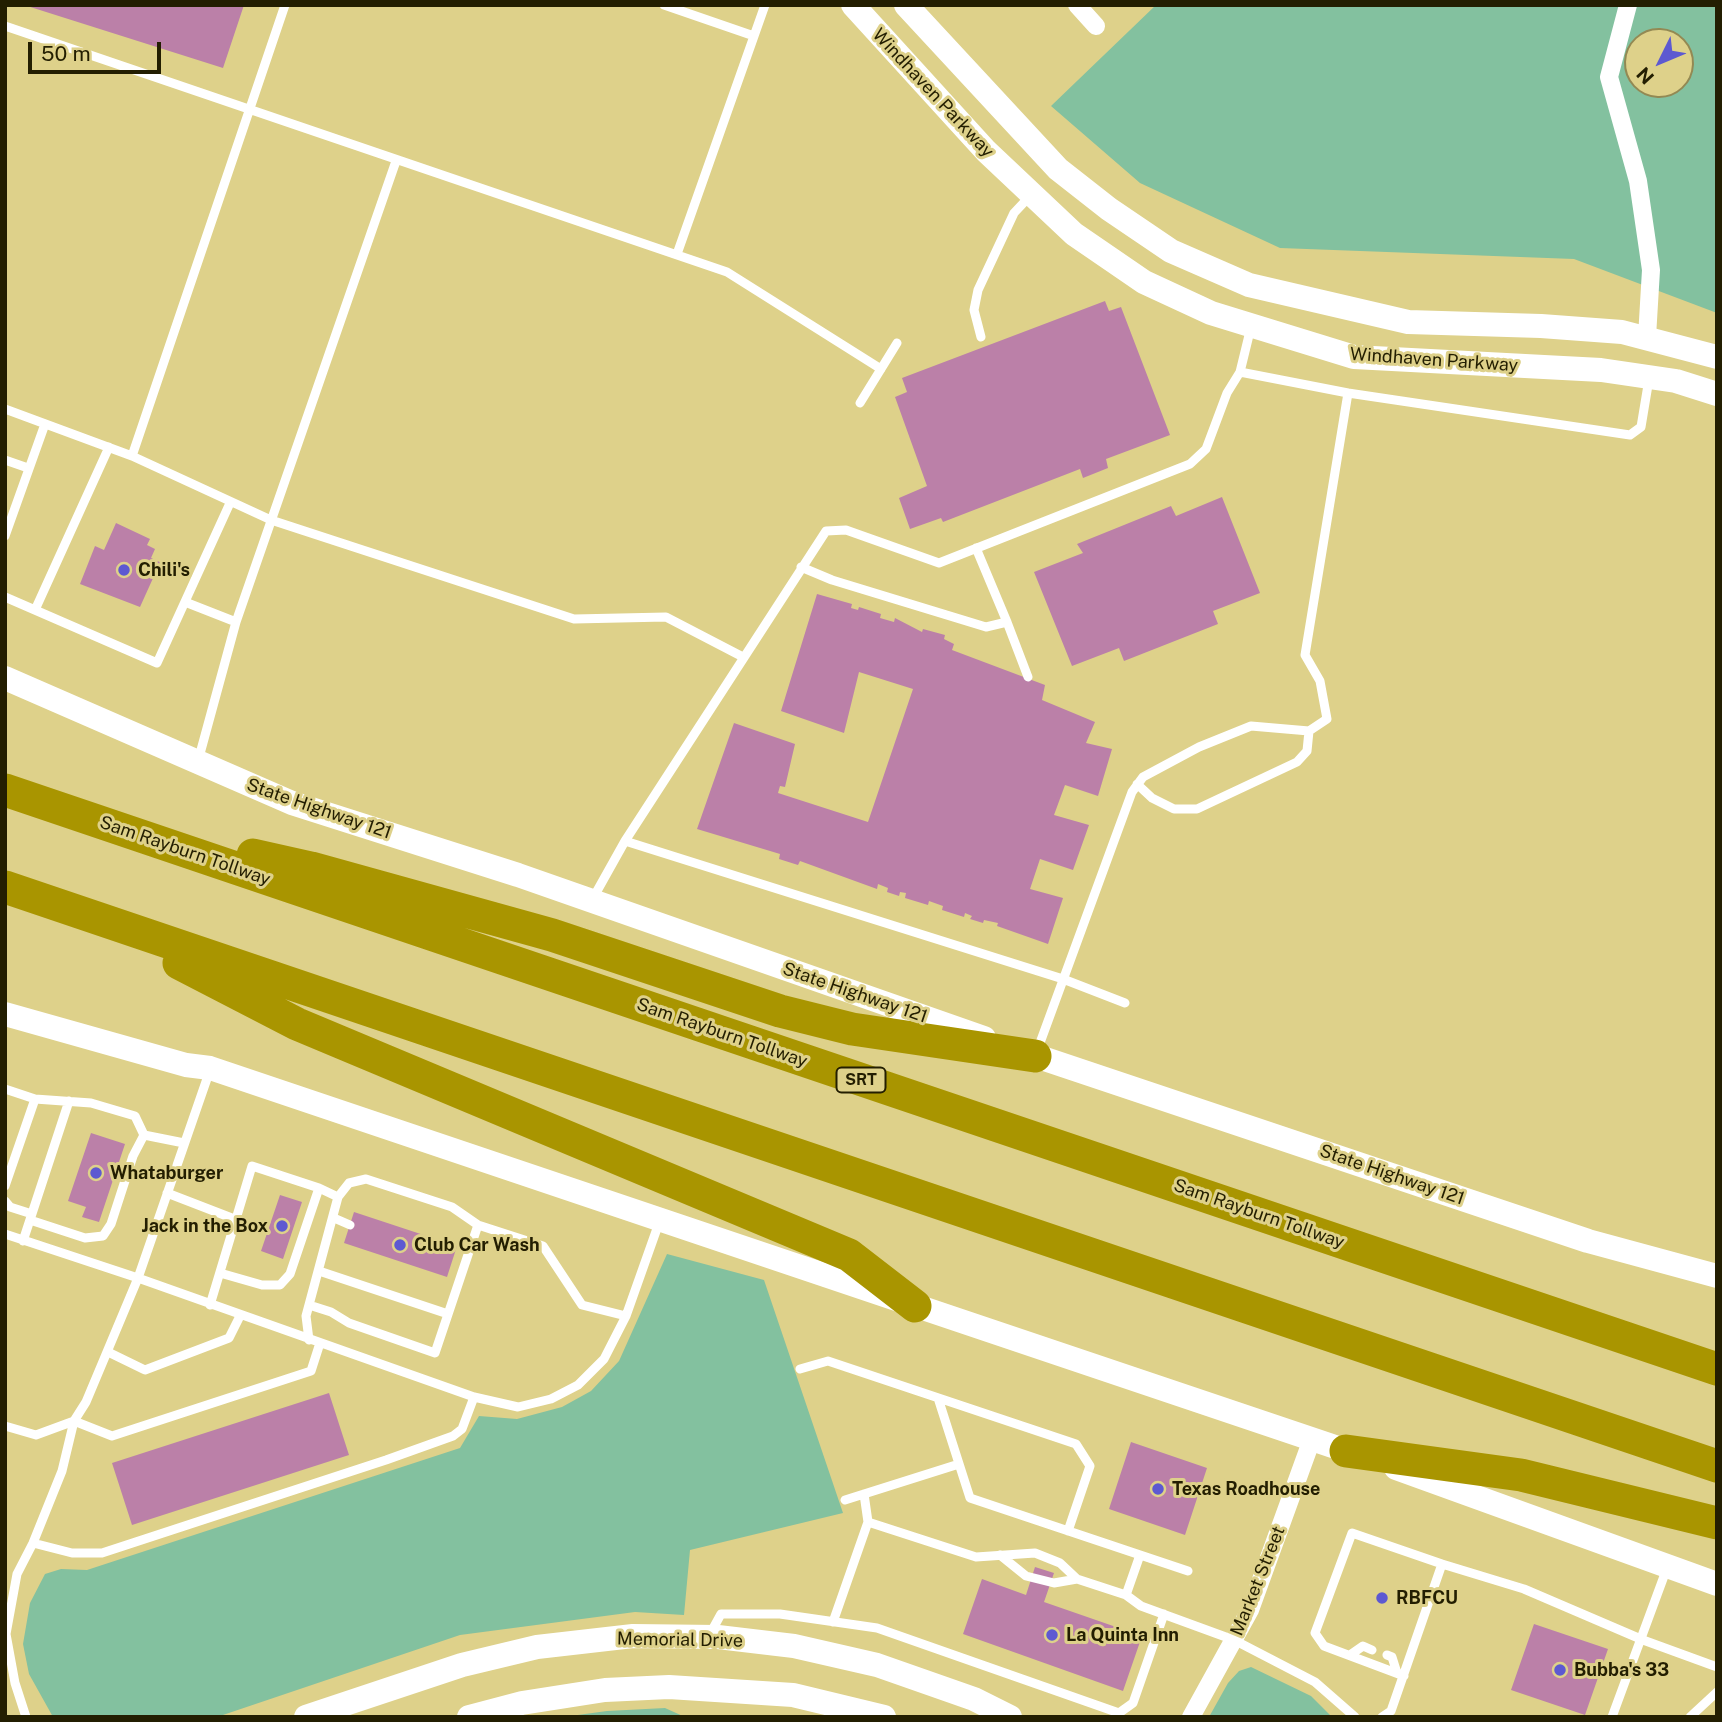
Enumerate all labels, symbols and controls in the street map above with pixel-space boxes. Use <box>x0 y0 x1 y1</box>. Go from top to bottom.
street label: Windhaven Parkway <box>868 24 998 162</box>
scale bar <box>32 28 164 72</box>
north arrow <box>1624 28 1694 98</box>
text: 50 m <box>41 41 91 66</box>
text: N <box>1632 63 1658 89</box>
street label: Windhaven Parkway <box>1349 343 1519 377</box>
place label: Chili's <box>138 559 190 581</box>
marker: Chili's <box>116 562 132 578</box>
street label: State Highway 121 <box>244 774 394 844</box>
street label: Sam Rayburn Tollway <box>97 812 273 890</box>
street label: State Highway 121 <box>780 958 930 1028</box>
street label: Sam Rayburn Tollway <box>634 994 810 1072</box>
road number: SRT <box>836 1068 886 1092</box>
street label: State Highway 121 <box>1317 1140 1467 1210</box>
place label: Whataburger <box>110 1162 223 1184</box>
marker: Whataburger <box>88 1165 104 1181</box>
street label: Sam Rayburn Tollway <box>1171 1175 1347 1253</box>
place label: Jack in the Box <box>141 1215 268 1237</box>
marker: Jack in the Box <box>274 1218 290 1234</box>
place label: Club Car Wash <box>414 1234 540 1256</box>
marker: Club Car Wash <box>392 1237 408 1253</box>
place label: Texas Roadhouse <box>1172 1478 1320 1500</box>
marker: Texas Roadhouse <box>1150 1481 1166 1497</box>
street label: Market Street <box>1226 1523 1290 1639</box>
place label: RBFCU <box>1396 1587 1458 1609</box>
marker: RBFCU <box>1374 1590 1390 1606</box>
place label: La Quinta Inn <box>1066 1624 1179 1646</box>
marker: La Quinta Inn <box>1044 1627 1060 1643</box>
street label: Memorial Drive <box>617 1628 743 1652</box>
place label: Bubba's 33 <box>1574 1659 1669 1681</box>
marker: Bubba's 33 <box>1552 1662 1568 1678</box>

